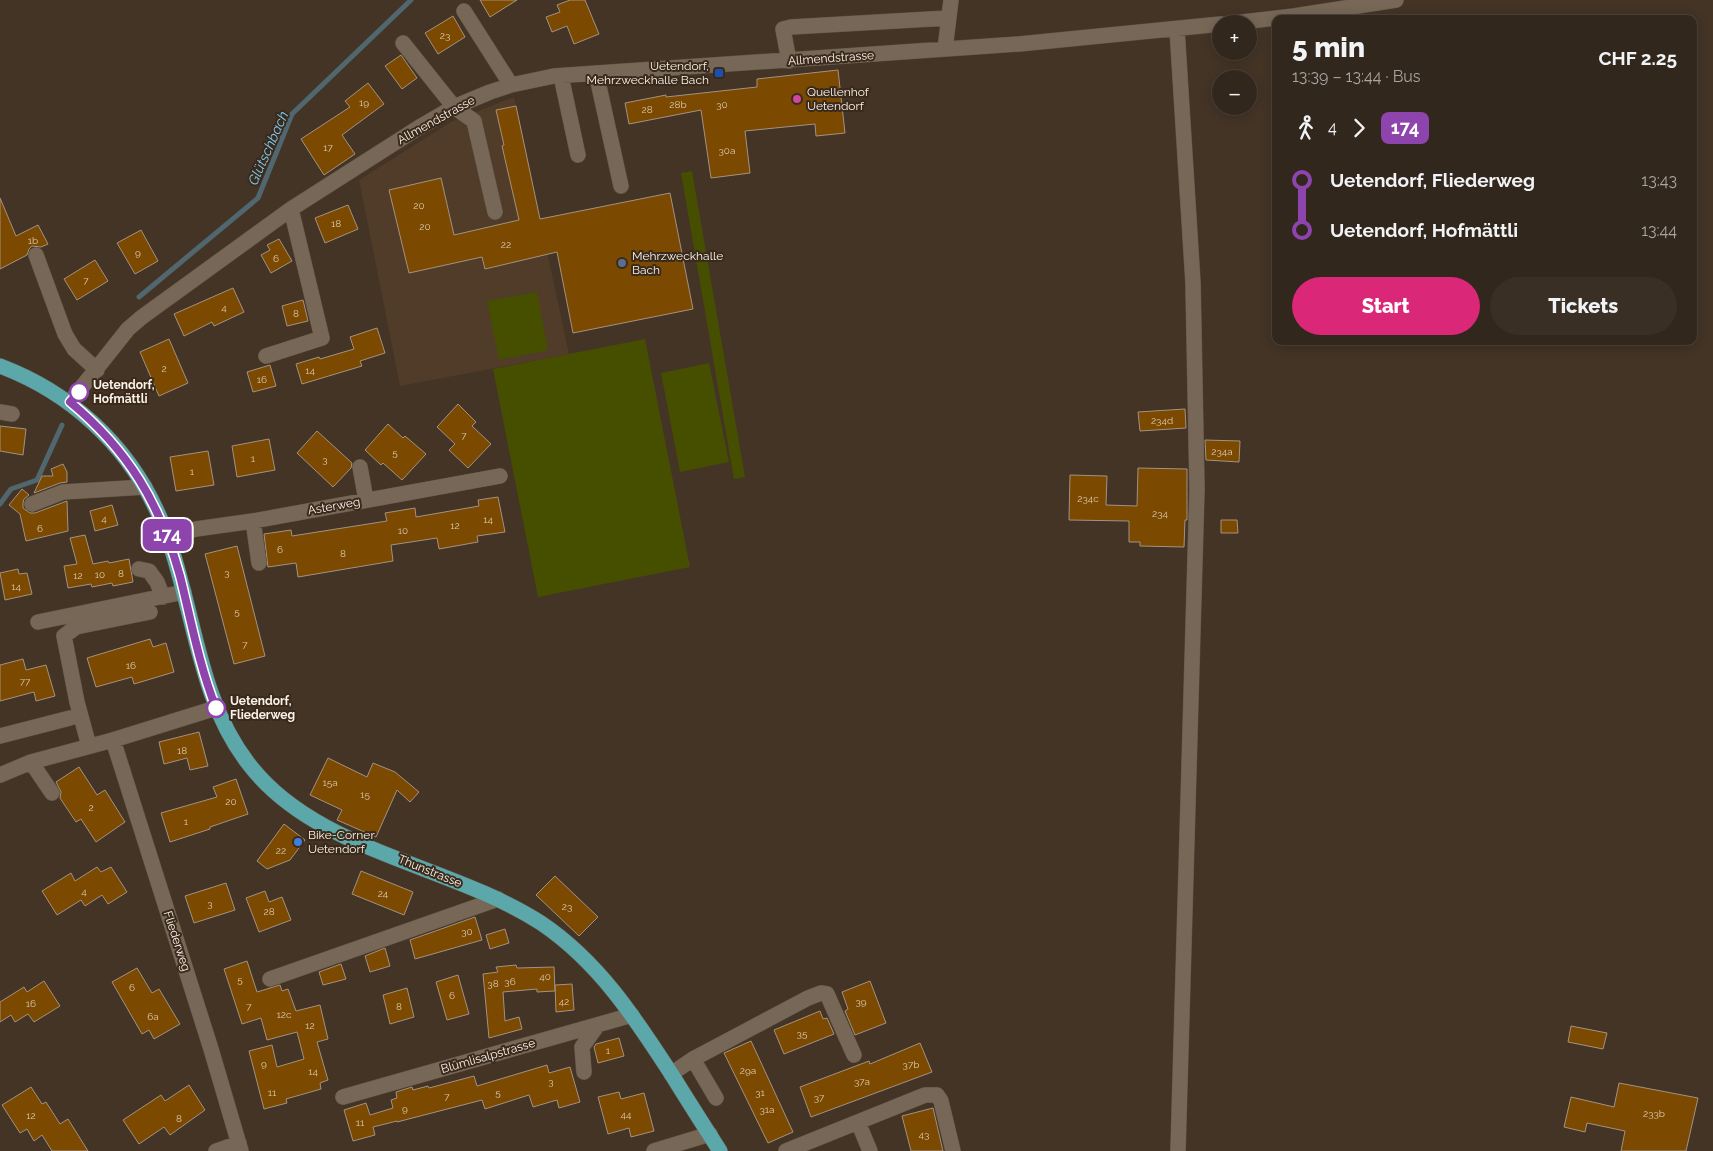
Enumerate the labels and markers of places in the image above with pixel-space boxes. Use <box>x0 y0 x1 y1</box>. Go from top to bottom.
place label: Uetendorf, Mehrzweckhalle Bach <box>587 59 709 87</box>
marker: Uetendorf, Mehrzweckhalle Bach <box>713 67 725 79</box>
place label: Quellenhof Uetendorf <box>807 85 870 113</box>
marker: Quellenhof Uetendorf <box>791 93 803 105</box>
place label: Mehrzweckhalle Bach <box>632 249 723 277</box>
marker: Mehrzweckhalle Bach <box>616 257 628 269</box>
place label: Uetendorf, Hofmättli <box>93 378 155 406</box>
marker: Uetendorf, Hofmättli <box>69 382 89 402</box>
place label: Uetendorf, Fliederweg <box>230 694 295 722</box>
marker: Uetendorf, Fliederweg <box>206 698 226 718</box>
place label: Bike-Corner Uetendorf <box>308 828 375 856</box>
marker: Bike-Corner Uetendorf <box>292 836 304 848</box>

